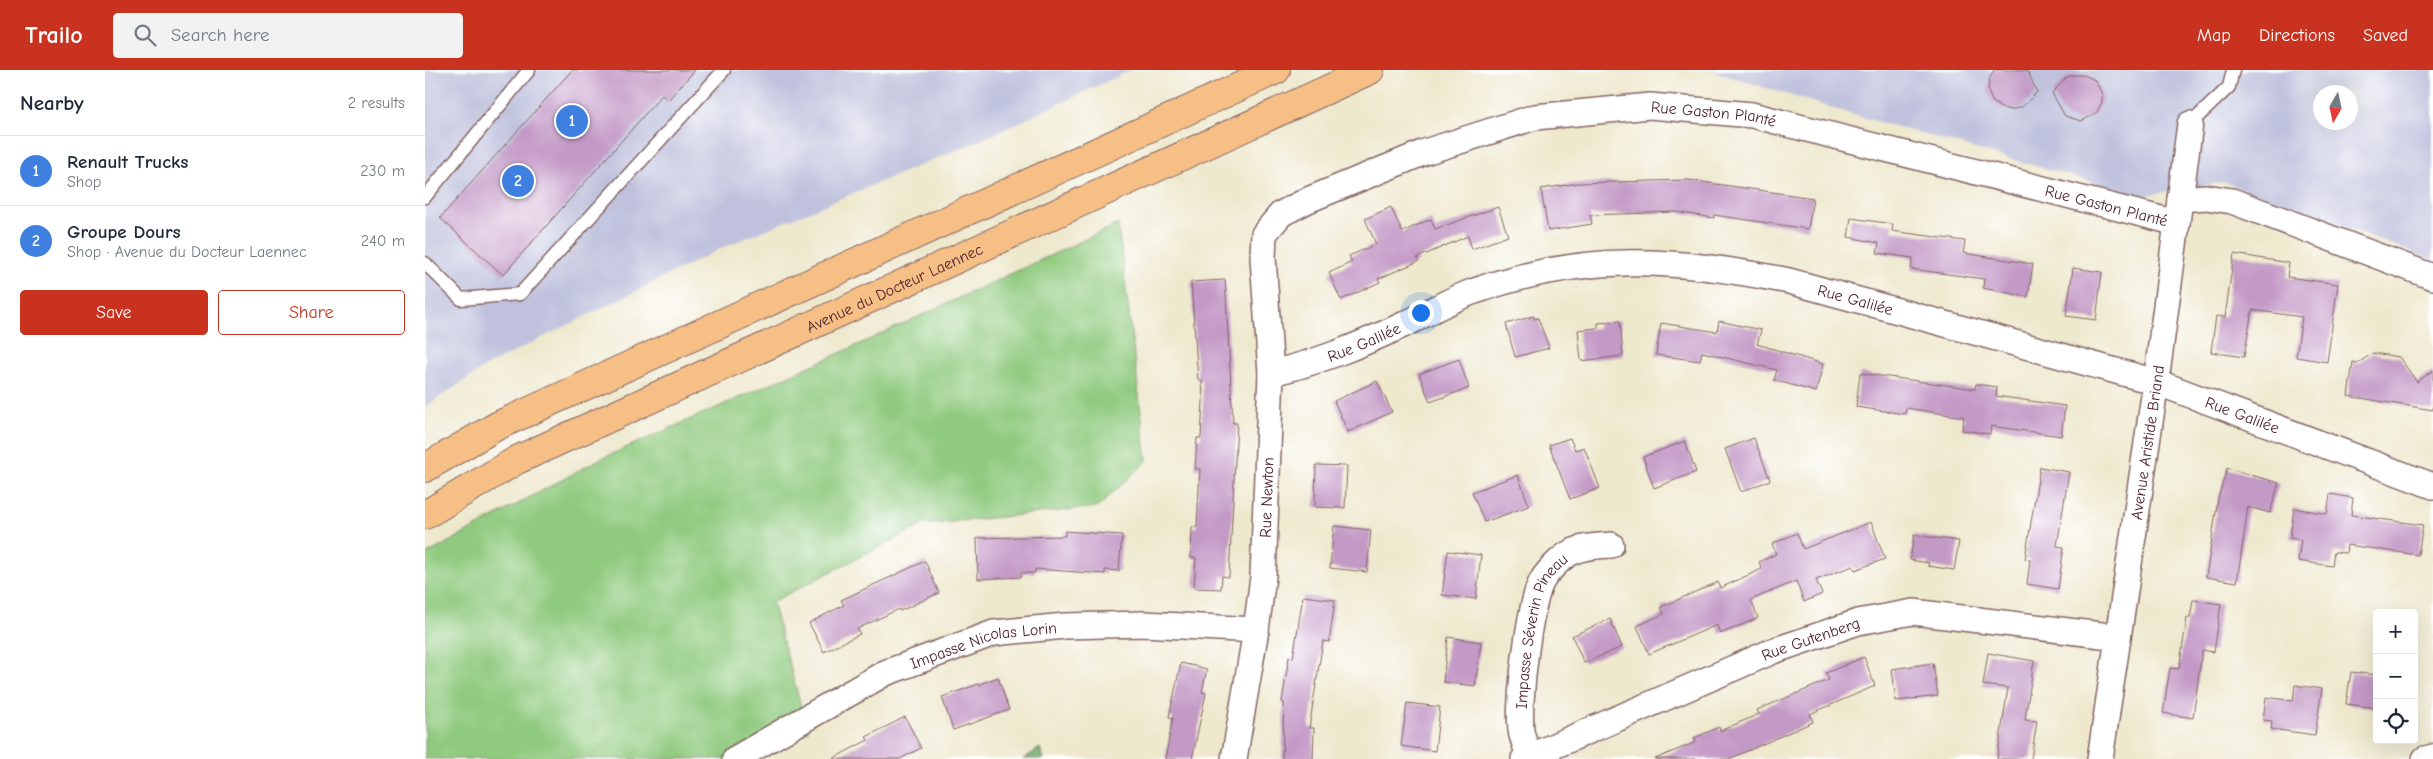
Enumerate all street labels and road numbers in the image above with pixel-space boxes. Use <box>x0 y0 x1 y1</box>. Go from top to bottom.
street label: Rue Gaston Planté <box>1650 98 1778 131</box>
street label: Rue Gaston Planté <box>2043 182 2170 230</box>
street label: Avenue du Docteur Laennec <box>804 240 986 337</box>
street label: Rue Galilée <box>1815 281 1895 319</box>
street label: Rue Galilée <box>1325 319 1404 366</box>
street label: Avenue Aristide Briand <box>2128 364 2168 521</box>
street label: Rue Galilée <box>2203 393 2282 437</box>
street label: Rue Newton <box>1257 457 1278 538</box>
street label: Impasse Séverin Pineau <box>1513 550 1571 710</box>
street label: Rue Gutenberg <box>1759 614 1862 665</box>
street label: Impasse Nicolas Lorin <box>908 619 1058 673</box>

